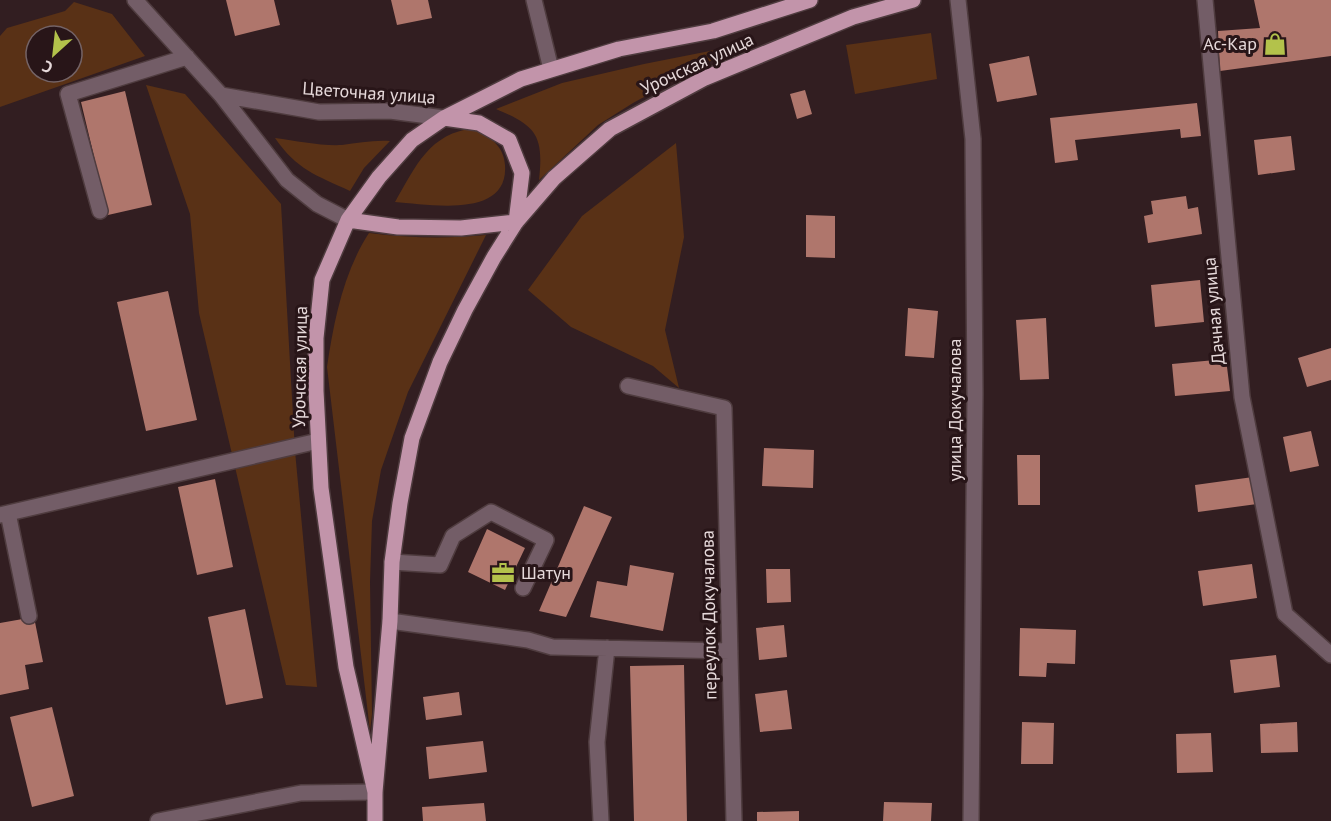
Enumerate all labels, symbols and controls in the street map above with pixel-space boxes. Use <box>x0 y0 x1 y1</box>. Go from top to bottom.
north arrow <box>24 24 84 84</box>
street label: Урочская улица <box>637 27 757 100</box>
shop icon: Ас-Кар <box>1262 31 1288 57</box>
place label: Ас-Кар <box>1203 32 1257 55</box>
text: С <box>39 56 56 78</box>
street label: Цветочная улица <box>302 76 437 109</box>
street label: Дачная улица <box>1197 256 1230 366</box>
street label: Урочская улица <box>287 306 312 428</box>
street label: улица Докучалова <box>943 339 966 481</box>
street label: переулок Докучалова <box>696 530 721 700</box>
office icon: Шатун <box>490 560 516 586</box>
place label: Шатун <box>521 561 571 584</box>

